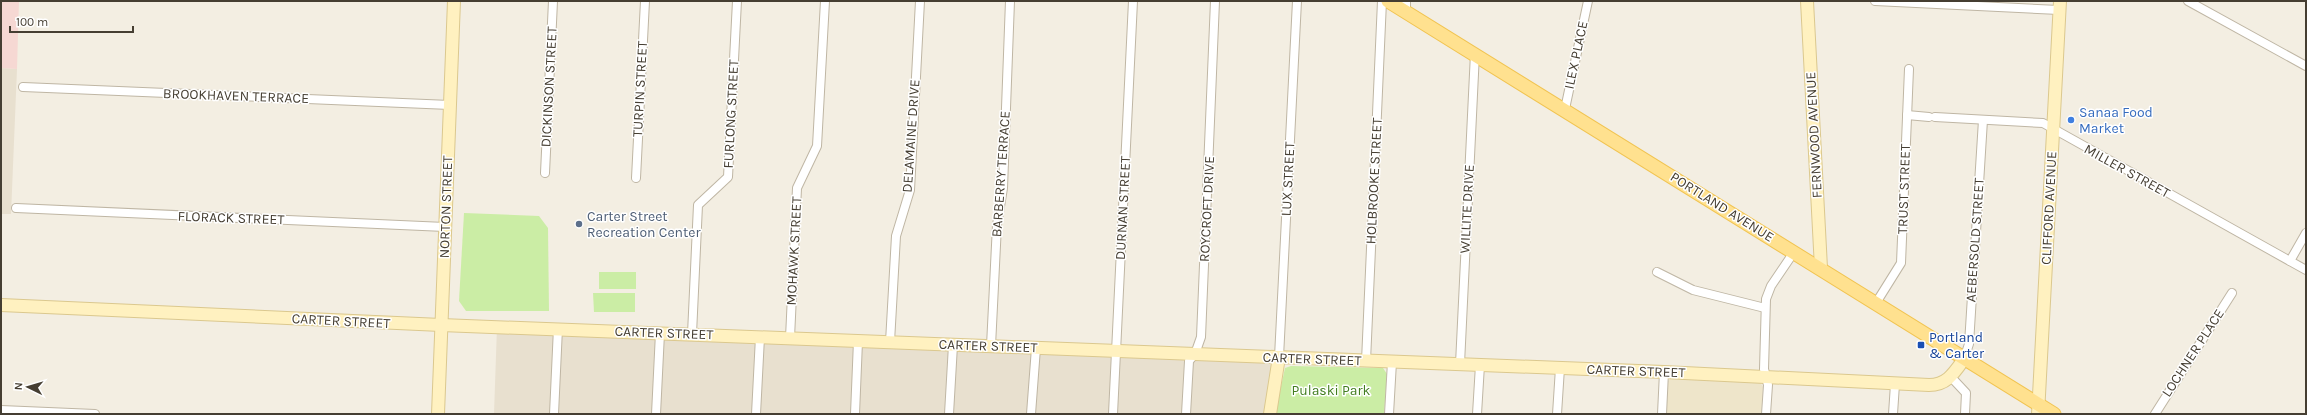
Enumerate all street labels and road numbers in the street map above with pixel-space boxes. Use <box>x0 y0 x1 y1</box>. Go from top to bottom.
street label: ILEX PLACE <box>1560 19 1592 91</box>
street label: DICKINSON STREET <box>537 26 561 148</box>
street label: TURPIN STREET <box>629 41 651 137</box>
street label: FURLONG STREET <box>720 59 742 169</box>
street label: FERNWOOD AVENUE <box>1802 71 1826 199</box>
street label: DELAMAINE DRIVE <box>899 79 923 193</box>
street label: BROOKHAVEN TERRACE <box>163 85 309 107</box>
street label: BARBERRY TERRACE <box>988 110 1014 238</box>
street label: HOLBROOKE STREET <box>1362 117 1386 245</box>
street label: MILLER STREET <box>2081 140 2173 202</box>
street label: LUX STREET <box>1278 141 1298 217</box>
street label: TRUST STREET <box>1894 144 1914 234</box>
street label: CLIFFORD AVENUE <box>2038 151 2060 265</box>
street label: NORTON STREET <box>436 155 456 259</box>
street label: DURNAN STREET <box>1112 155 1134 261</box>
street label: ROYCROFT DRIVE <box>1196 156 1218 262</box>
street label: WILLITE DRIVE <box>1456 164 1478 254</box>
street label: PORTLAND AVENUE <box>1667 168 1777 246</box>
street label: AEBERSOLD STREET <box>1962 177 1988 303</box>
street label: MOHAWK STREET <box>783 196 805 306</box>
street label: FLORACK STREET <box>177 208 285 228</box>
street label: LOCHNER PLACE <box>2158 306 2228 400</box>
street label: CARTER STREET <box>291 310 391 332</box>
street label: CARTER STREET <box>614 323 714 343</box>
street label: CARTER STREET <box>938 336 1038 356</box>
street label: CARTER STREET <box>1262 349 1362 369</box>
street label: CARTER STREET <box>1586 361 1686 381</box>

